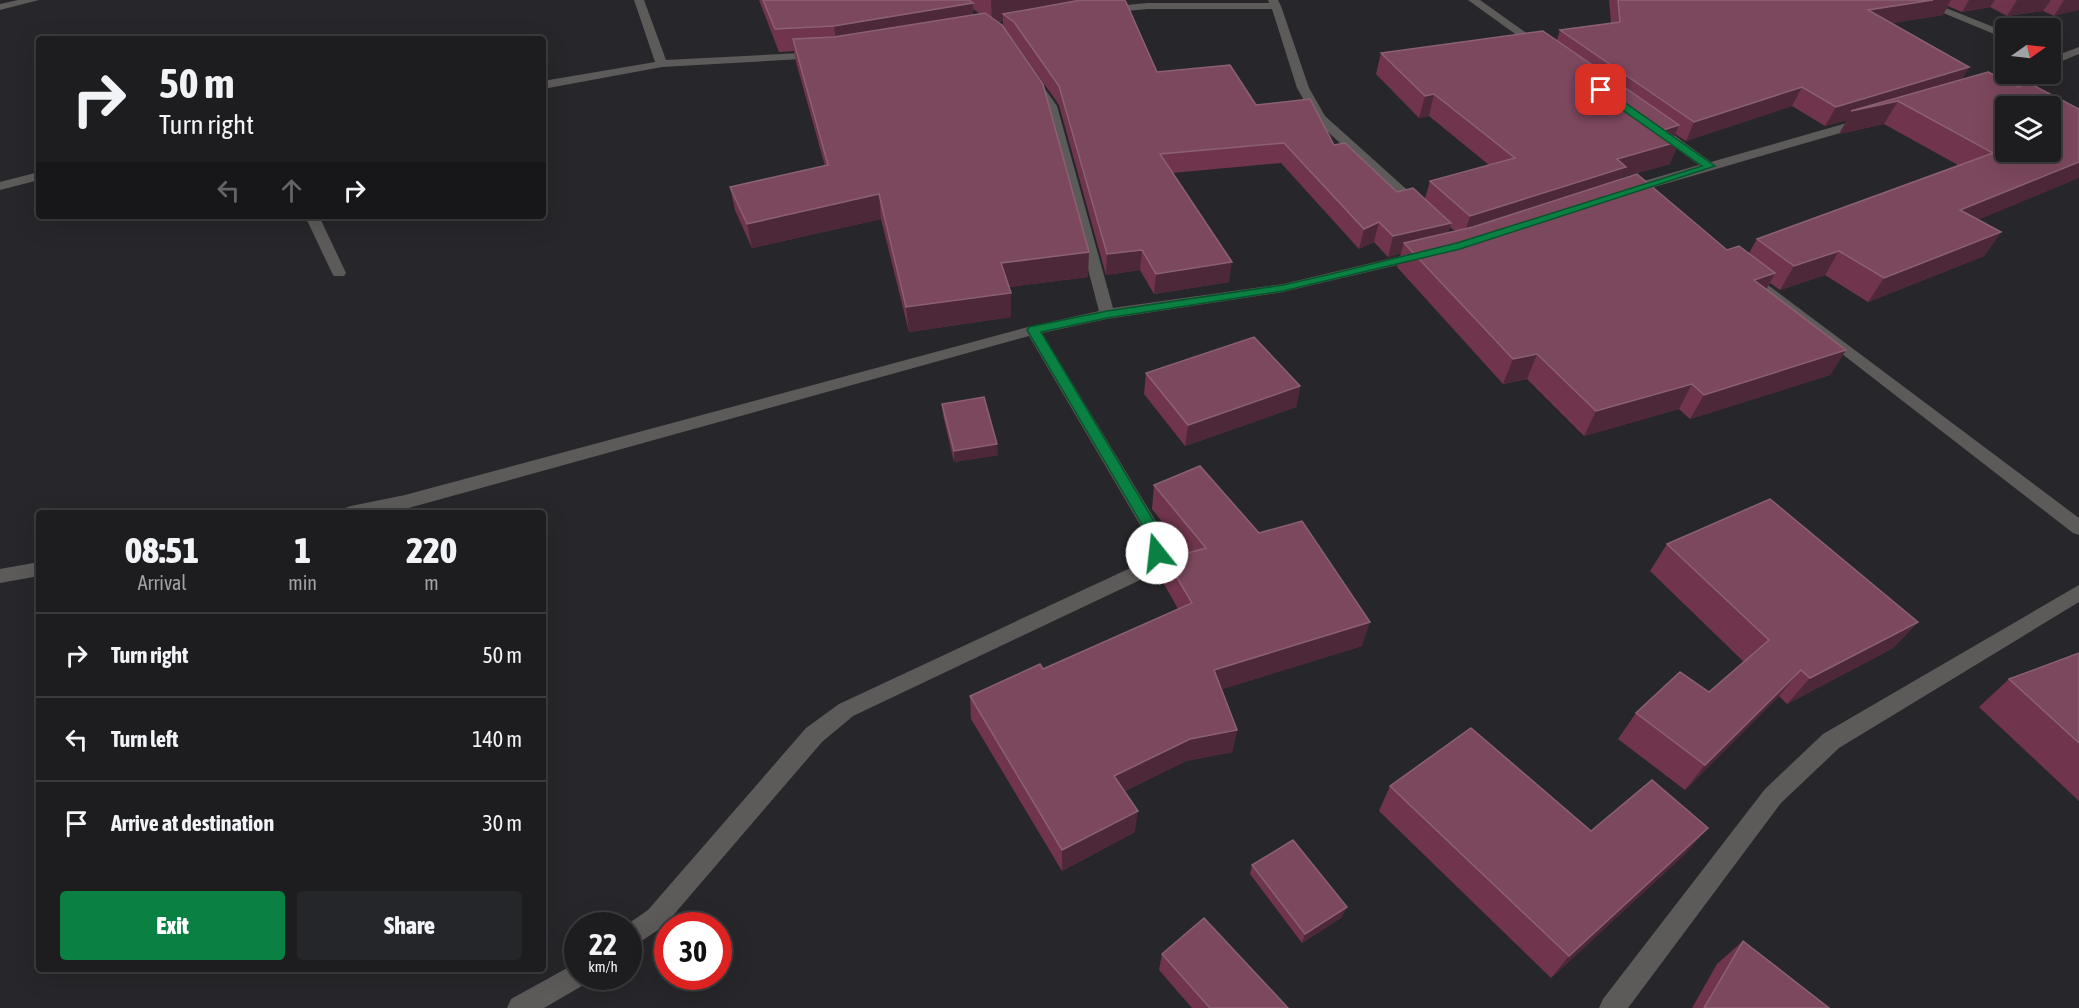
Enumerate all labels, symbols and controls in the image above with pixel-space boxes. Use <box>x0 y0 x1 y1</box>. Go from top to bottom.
north arrow <box>1995 18 2061 84</box>
map controls <box>1995 18 2061 162</box>
text: 50 m <box>159 59 234 107</box>
icon: right <box>60 60 138 138</box>
pin <box>1575 64 1626 115</box>
icon: arrive <box>1584 73 1617 106</box>
button: layers <box>1995 96 2061 162</box>
text: Turn right <box>159 109 254 140</box>
icon: left <box>212 174 245 207</box>
icon: ahead <box>275 174 308 207</box>
icon: right <box>338 174 371 207</box>
position arrow <box>1125 521 1189 585</box>
text: 08:51 <box>125 529 199 571</box>
text: 1 <box>294 529 311 571</box>
text: 220 <box>406 529 457 571</box>
text: Arrival <box>138 571 187 594</box>
text: min <box>288 571 317 594</box>
text: m <box>424 571 439 594</box>
icon: right <box>60 639 93 672</box>
text: Turn right <box>111 642 188 668</box>
text: 50 m <box>482 642 522 668</box>
icon: left <box>60 723 93 756</box>
text: Turn left <box>111 726 178 752</box>
text: 140 m <box>472 726 522 752</box>
icon: arrive <box>60 807 93 840</box>
text: Arrive at destination <box>111 810 274 836</box>
text: 30 m <box>482 810 522 836</box>
button: Exit <box>60 891 285 960</box>
button: Share <box>297 891 522 960</box>
speed limit sign: 30 <box>654 912 732 990</box>
text: 22 <box>589 927 617 961</box>
text: km/h <box>588 958 618 975</box>

